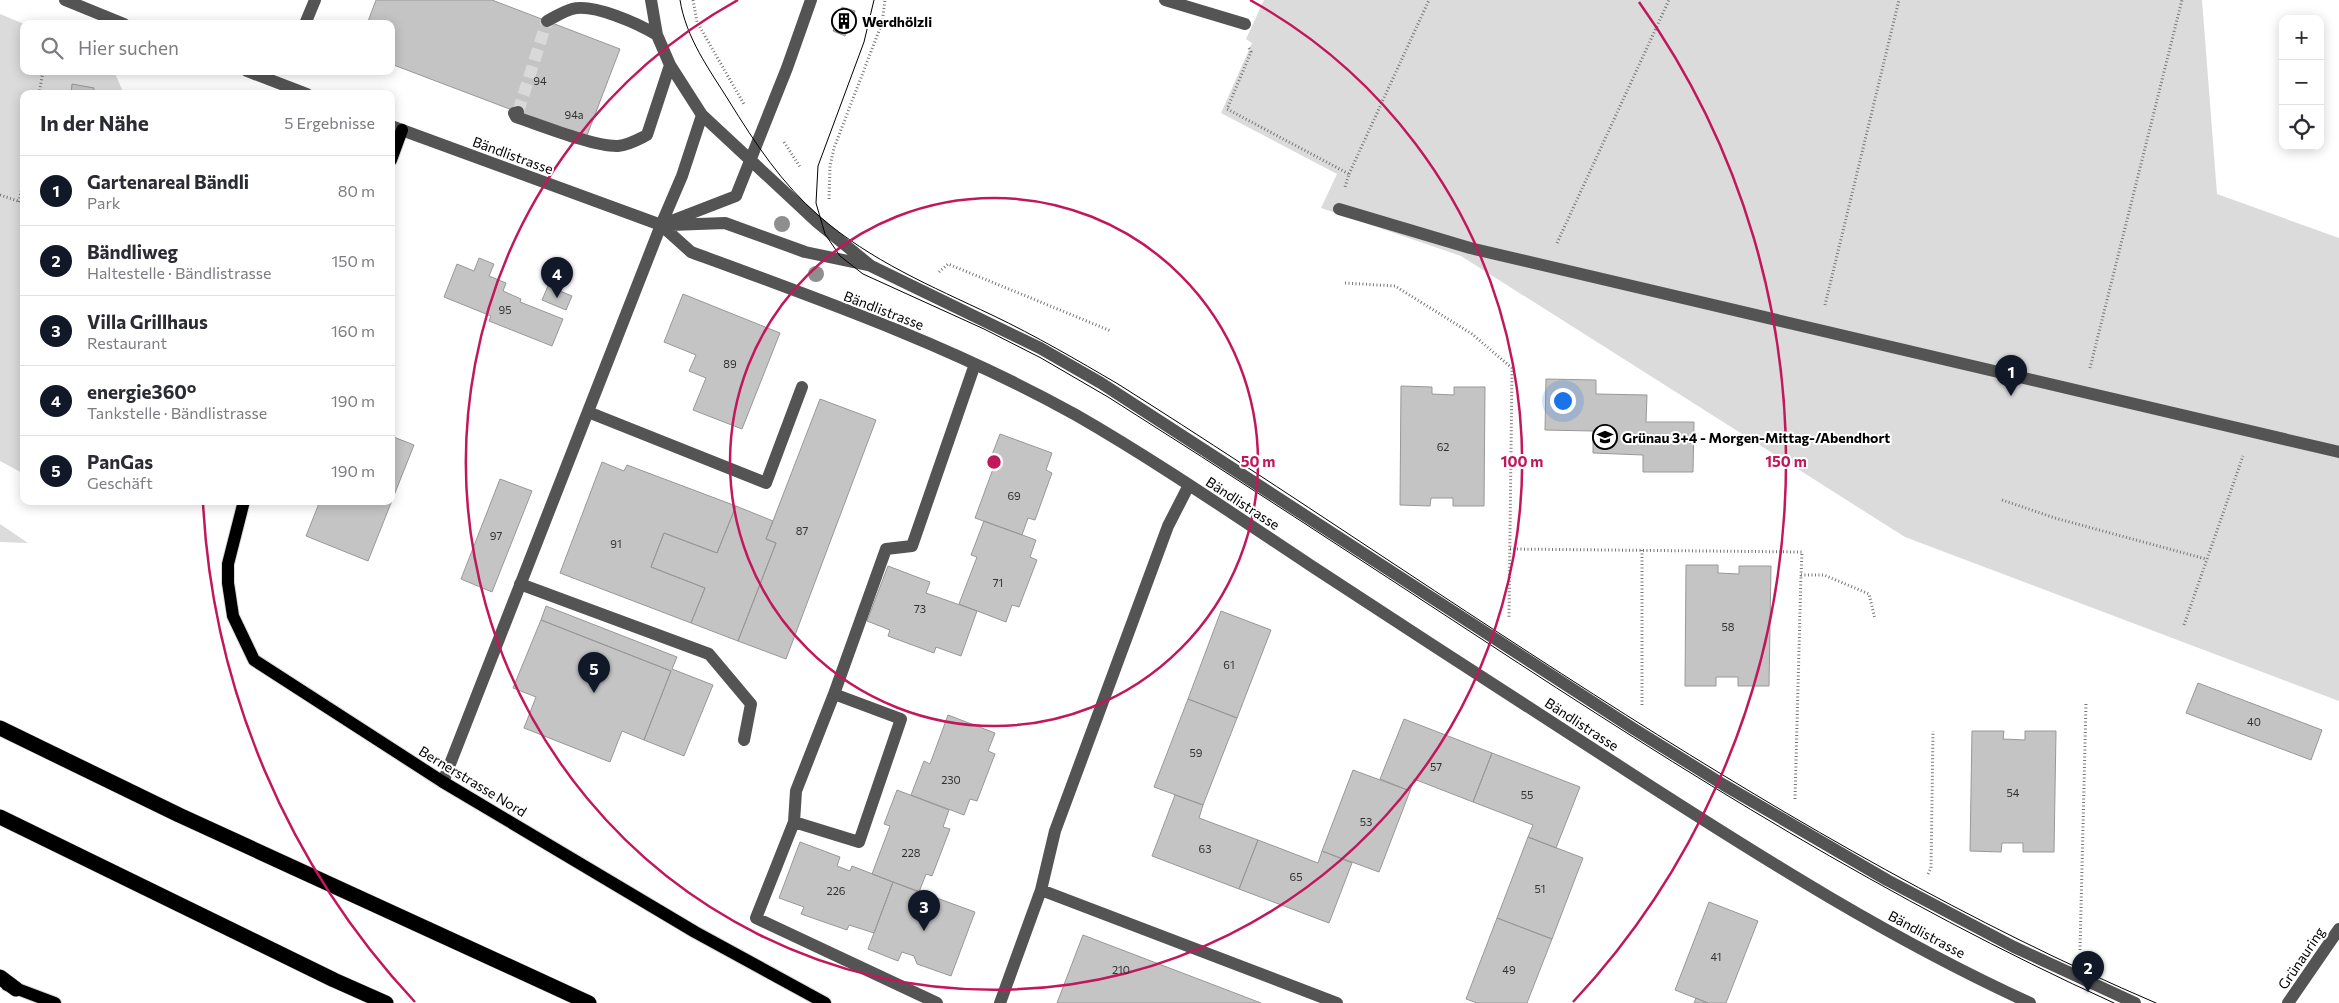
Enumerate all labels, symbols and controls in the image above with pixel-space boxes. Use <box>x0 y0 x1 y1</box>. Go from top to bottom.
building icon: Werdhölzli <box>831 8 857 34</box>
place label: Werdhölzli <box>862 13 932 30</box>
map controls <box>2279 15 2324 150</box>
button: + <box>2279 15 2324 60</box>
search box <box>20 20 395 75</box>
icon: search <box>38 34 66 62</box>
text: Hier suchen <box>78 36 179 59</box>
button: − <box>2279 60 2324 105</box>
house number: 94 <box>533 74 547 87</box>
button: locate <box>2279 105 2324 150</box>
house number: 94a <box>564 108 584 121</box>
text: In der Nähe <box>40 110 149 135</box>
text: 5 Ergebnisse <box>284 113 375 132</box>
street label: Bändlistrasse <box>470 133 556 177</box>
text: Gartenareal Bändli <box>87 170 249 193</box>
text: 1 <box>52 181 60 200</box>
text: 80 m <box>338 181 375 200</box>
text: Park <box>87 193 120 212</box>
text: Bändliweg <box>87 240 178 263</box>
text: 2 <box>51 251 61 270</box>
text: 150 m <box>332 251 375 270</box>
pin: 4 <box>541 257 573 298</box>
text: Haltestelle · Bändlistrasse <box>87 263 271 282</box>
street label: Bändlistrasse <box>842 287 926 333</box>
house number: 95 <box>499 303 512 316</box>
text: Villa Grillhaus <box>87 310 208 333</box>
text: 3 <box>51 321 61 340</box>
text: 160 m <box>331 321 375 340</box>
text: Restaurant <box>87 333 167 352</box>
pin: 1 <box>1995 355 2027 396</box>
house number: 89 <box>723 357 737 370</box>
text: energie360° <box>87 380 196 403</box>
your location <box>1550 388 1576 414</box>
text: 4 <box>51 391 61 410</box>
text: 190 m <box>331 391 375 410</box>
text: Tankstelle · Bändlistrasse <box>87 403 267 422</box>
school or university icon: Grünau 3+4 - Morgen-Mittag-/Abendhort <box>1592 424 1618 450</box>
place label: Grünau 3+4 - Morgen-Mittag-/Abendhort <box>1622 429 1890 446</box>
house number: 62 <box>1437 440 1449 453</box>
text: PanGas <box>87 450 153 473</box>
text: 50 m <box>1241 452 1275 470</box>
text: 100 m <box>1501 452 1543 470</box>
text: 150 m <box>1765 452 1807 470</box>
centre of rings <box>985 453 1003 471</box>
text: 5 <box>51 461 61 480</box>
text: 190 m <box>331 461 375 480</box>
text: Geschäft <box>87 473 153 492</box>
street label: Bändlistrasse <box>1203 473 1283 533</box>
house number: 69 <box>1007 489 1021 502</box>
house number: 87 <box>796 524 808 537</box>
house number: 97 <box>490 529 502 542</box>
house number: 91 <box>610 537 622 550</box>
house number: 71 <box>993 576 1003 589</box>
house number: 73 <box>914 602 926 615</box>
house number: 58 <box>1722 620 1735 633</box>
pin: 5 <box>578 652 610 693</box>
house number: 61 <box>1223 658 1235 671</box>
street label: Bändlistrasse <box>1542 694 1622 754</box>
house number: 40 <box>2247 715 2261 728</box>
street label: Bernerstrasse Nord <box>416 742 530 820</box>
house number: 59 <box>1190 746 1203 759</box>
house number: 57 <box>1430 760 1442 773</box>
house number: 230 <box>941 773 961 786</box>
house number: 54 <box>2007 786 2020 799</box>
house number: 55 <box>1521 788 1533 801</box>
house number: 53 <box>1360 815 1372 828</box>
house number: 63 <box>1199 842 1211 855</box>
house number: 228 <box>902 846 921 859</box>
house number: 65 <box>1290 870 1303 883</box>
house number: 51 <box>1534 882 1546 895</box>
house number: 226 <box>827 884 846 897</box>
pin: 3 <box>908 890 940 931</box>
street label: Bändlistrasse <box>1886 907 1968 961</box>
street label: Grünauring <box>2274 923 2328 992</box>
house number: 41 <box>1711 950 1721 963</box>
pin: 2 <box>2072 951 2104 992</box>
house number: 210 <box>1112 963 1130 976</box>
house number: 49 <box>1502 963 1516 976</box>

